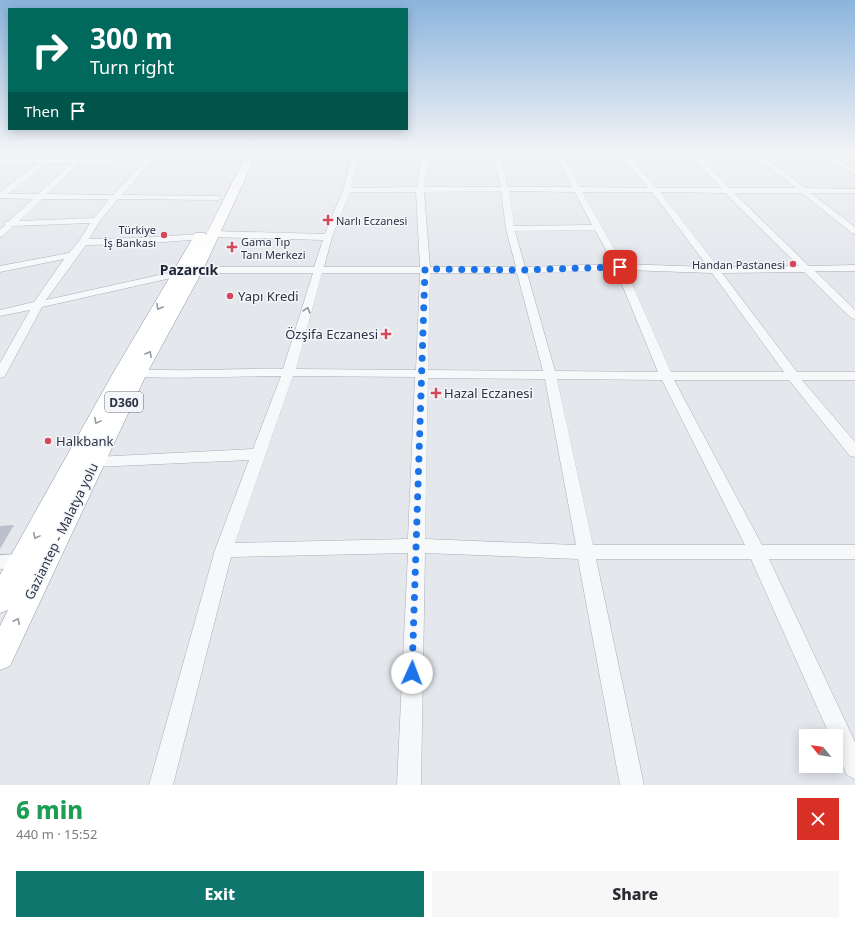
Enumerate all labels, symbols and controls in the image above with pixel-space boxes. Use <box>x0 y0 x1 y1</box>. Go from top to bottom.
text: 300 m <box>90 19 173 57</box>
icon: right <box>24 24 76 76</box>
text: Turn right <box>90 55 174 79</box>
icon: arrive <box>67 100 89 122</box>
text: Then <box>24 101 59 121</box>
place label: Narlı Eczanesi <box>336 213 407 228</box>
marker: Narlı Eczanesi <box>323 215 333 225</box>
place label: Türkiye İş Bankası <box>104 222 156 250</box>
marker: Türkiye İş Bankası <box>159 230 169 240</box>
place label: Gama Tıp Tanı Merkezi <box>241 234 306 262</box>
marker: Gama Tıp Tanı Merkezi <box>226 241 238 253</box>
pin <box>603 250 637 284</box>
icon: arrive <box>609 256 631 278</box>
place label: Handan Pastanesi <box>692 257 785 272</box>
marker: Handan Pastanesi <box>788 259 798 269</box>
district label: Pazarcık <box>160 260 219 279</box>
place label: Yapı Kredi <box>238 287 299 305</box>
marker: Yapı Kredi <box>225 291 235 301</box>
one-way arrow <box>156 303 164 310</box>
one-way arrow <box>302 306 311 313</box>
place label: Özşifa Eczanesi <box>285 325 378 343</box>
marker: Özşifa Eczanesi <box>381 329 391 339</box>
one-way arrow <box>145 351 152 358</box>
place label: Hazal Eczanesi <box>444 384 533 402</box>
marker: Hazal Eczanesi <box>431 388 441 398</box>
road number: D360 <box>105 392 143 412</box>
one-way arrow <box>94 416 101 424</box>
place label: Halkbank <box>56 432 114 450</box>
marker: Halkbank <box>43 436 53 446</box>
street label: Gaziantep - Malatya yolu <box>20 460 102 602</box>
one-way arrow <box>33 531 40 539</box>
one-way arrow <box>12 618 20 625</box>
position arrow <box>391 652 433 694</box>
north arrow <box>799 729 843 773</box>
map controls <box>799 729 843 773</box>
text: 6 min <box>16 793 83 826</box>
button: close <box>797 798 839 840</box>
text: 440 m · 15:52 <box>16 825 97 843</box>
button: Exit <box>16 871 424 917</box>
button: Share <box>432 871 839 917</box>

